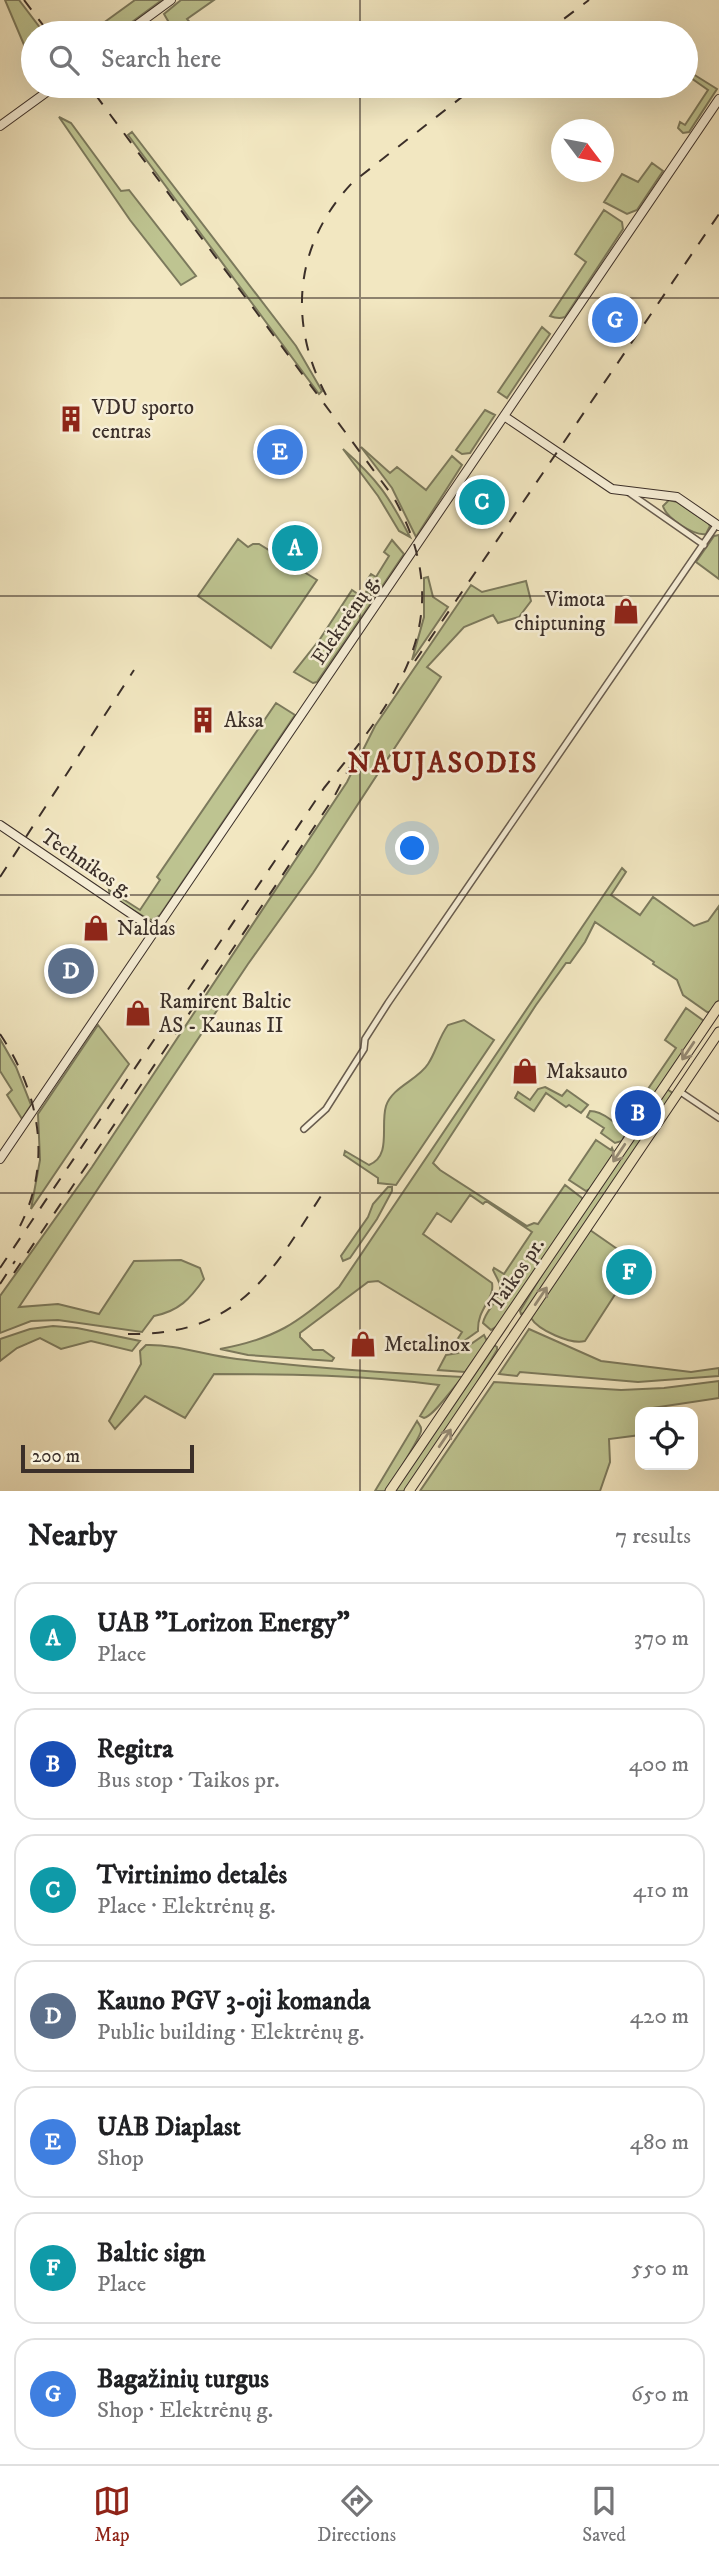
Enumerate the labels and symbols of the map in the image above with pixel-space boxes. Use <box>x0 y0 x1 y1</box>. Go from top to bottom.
north arrow <box>551 119 614 182</box>
pin: G <box>592 294 638 346</box>
place label: VDU sporto centras <box>91 395 194 445</box>
building icon: VDU sporto centras <box>56 404 86 434</box>
pin: E <box>257 426 303 478</box>
pin: C <box>459 476 505 528</box>
pin: A <box>272 522 318 574</box>
street label: Elektrėnų g. <box>306 569 386 670</box>
place label: Vimota chiptuning <box>515 587 606 637</box>
shop icon: Vimota chiptuning <box>611 596 641 626</box>
building icon: Aksa <box>188 705 218 735</box>
place label: Aksa <box>224 708 264 734</box>
district label: NAUJASODIS <box>348 746 538 781</box>
street label: Technikos g. <box>35 823 138 904</box>
your location <box>395 831 429 865</box>
shop icon: Naldas <box>81 913 111 943</box>
place label: Naldas <box>117 916 175 942</box>
pin: D <box>48 945 94 997</box>
place label: Ramirent Baltic AS - Kaunas II <box>159 989 291 1039</box>
shop icon: Ramirent Baltic AS - Kaunas II <box>123 998 153 1028</box>
one-way arrow <box>681 1041 695 1061</box>
shop icon: Maksauto <box>510 1056 540 1086</box>
place label: Maksauto <box>546 1059 628 1085</box>
pin: B <box>615 1087 661 1139</box>
one-way arrow <box>611 1143 625 1163</box>
street label: Taikos pr. <box>483 1233 551 1316</box>
pin: F <box>606 1246 652 1298</box>
one-way arrow <box>534 1286 548 1306</box>
shop icon: Metalinox <box>348 1329 378 1359</box>
place label: Metalinox <box>384 1332 470 1358</box>
one-way arrow <box>438 1428 452 1448</box>
scale bar <box>21 1442 194 1474</box>

